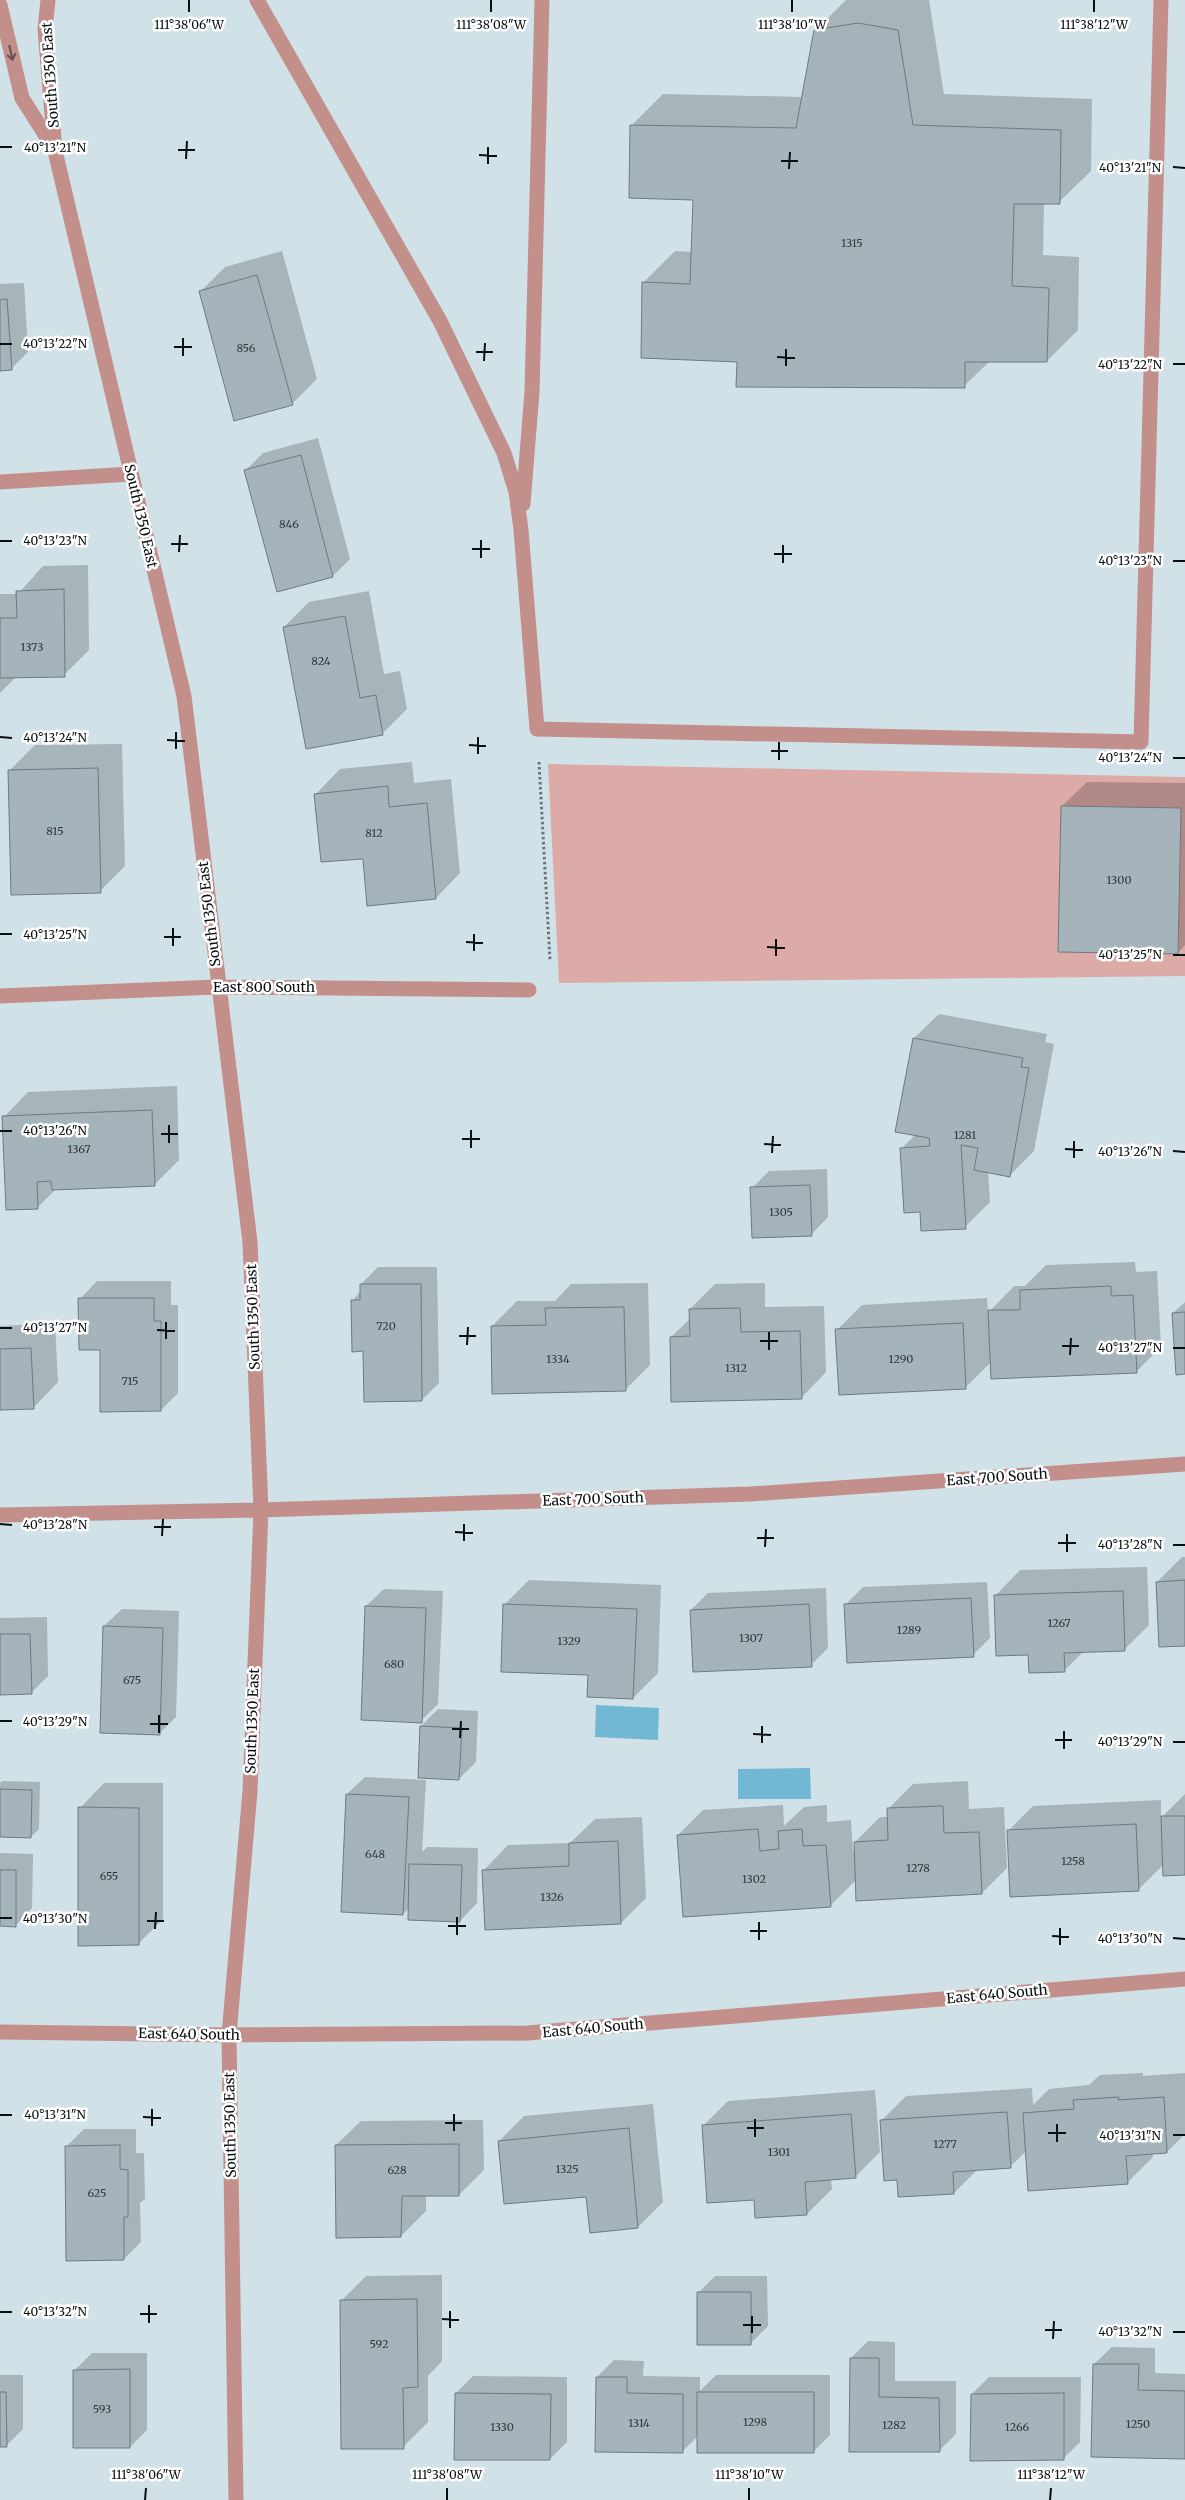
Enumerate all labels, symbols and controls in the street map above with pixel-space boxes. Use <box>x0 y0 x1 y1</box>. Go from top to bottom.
text: 111°38'06"W <box>154 17 225 32</box>
text: 111°38'08"W <box>456 17 527 32</box>
text: 111°38'10"W <box>758 17 827 32</box>
text: 111°38'12"W <box>1060 17 1129 32</box>
street label: South 1350 East <box>37 21 63 128</box>
one-way arrow <box>7 44 16 60</box>
text: 40°13'21"N <box>24 140 87 155</box>
text: 40°13'21"N <box>1099 160 1162 175</box>
house number: 1315 <box>841 236 863 250</box>
text: 40°13'22"N <box>23 336 88 351</box>
house number: 856 <box>237 341 256 355</box>
text: 40°13'22"N <box>1098 357 1163 372</box>
street label: South 1350 East <box>120 462 162 570</box>
house number: 846 <box>279 517 299 531</box>
text: 40°13'23"N <box>23 533 88 548</box>
text: 40°13'23"N <box>1098 553 1163 568</box>
house number: 1373 <box>21 640 43 654</box>
house number: 824 <box>311 654 331 668</box>
text: 40°13'24"N <box>23 730 87 745</box>
text: 40°13'24"N <box>1098 750 1162 765</box>
house number: 815 <box>46 824 64 838</box>
house number: 812 <box>365 826 383 840</box>
street label: South 1350 East <box>194 860 224 968</box>
house number: 1300 <box>1106 873 1132 887</box>
text: 40°13'25"N <box>23 927 88 942</box>
text: 40°13'25"N <box>1098 947 1163 962</box>
street label: East 800 South <box>213 978 315 996</box>
text: 40°13'26"N <box>23 1123 88 1138</box>
house number: 1281 <box>954 1128 976 1142</box>
house number: 1367 <box>68 1142 90 1156</box>
text: 40°13'26"N <box>1098 1144 1163 1159</box>
house number: 1305 <box>769 1205 793 1219</box>
street label: South 1350 East <box>242 1263 264 1370</box>
house number: 720 <box>376 1319 396 1333</box>
text: 40°13'27"N <box>23 1320 88 1335</box>
text: 40°13'27"N <box>1098 1340 1163 1355</box>
house number: 1334 <box>546 1352 570 1366</box>
house number: 1290 <box>889 1352 913 1366</box>
house number: 1312 <box>725 1361 747 1375</box>
house number: 715 <box>121 1374 139 1388</box>
street label: East 700 South <box>946 1464 1048 1490</box>
street label: East 700 South <box>542 1488 644 1510</box>
text: 40°13'28"N <box>23 1517 88 1532</box>
text: 40°13'28"N <box>1098 1537 1163 1552</box>
house number: 1267 <box>1047 1616 1071 1630</box>
house number: 1289 <box>897 1623 921 1637</box>
house number: 1307 <box>739 1631 763 1645</box>
house number: 1329 <box>557 1634 581 1648</box>
house number: 680 <box>384 1657 404 1671</box>
street label: South 1350 East <box>241 1667 263 1774</box>
house number: 675 <box>123 1673 141 1687</box>
text: 40°13'29"N <box>23 1714 88 1729</box>
text: 40°13'29"N <box>1098 1734 1163 1749</box>
house number: 648 <box>365 1847 385 1861</box>
house number: 1258 <box>1061 1854 1085 1868</box>
house number: 1278 <box>906 1861 930 1875</box>
house number: 655 <box>100 1869 118 1883</box>
house number: 1302 <box>742 1872 766 1886</box>
house number: 1326 <box>540 1890 564 1904</box>
text: 40°13'30"N <box>23 1911 88 1926</box>
text: 40°13'30"N <box>1098 1931 1163 1946</box>
street label: East 640 South <box>946 1981 1048 2007</box>
street label: East 640 South <box>542 2015 644 2041</box>
street label: East 640 South <box>138 2024 240 2044</box>
street label: South 1350 East <box>220 2071 240 2178</box>
text: 40°13'31"N <box>24 2107 86 2122</box>
text: 40°13'31"N <box>1099 2128 1161 2143</box>
house number: 1277 <box>933 2137 957 2151</box>
house number: 1301 <box>768 2145 790 2159</box>
house number: 1325 <box>555 2162 579 2176</box>
house number: 628 <box>387 2163 407 2177</box>
house number: 625 <box>88 2186 106 2200</box>
text: 40°13'32"N <box>23 2304 88 2319</box>
text: 40°13'32"N <box>1098 2324 1163 2339</box>
house number: 592 <box>370 2337 388 2351</box>
house number: 593 <box>93 2402 111 2416</box>
house number: 1298 <box>743 2415 768 2429</box>
house number: 1314 <box>628 2416 650 2430</box>
house number: 1250 <box>1126 2417 1150 2431</box>
house number: 1282 <box>882 2418 906 2432</box>
house number: 1330 <box>490 2420 514 2434</box>
house number: 1266 <box>1005 2420 1030 2434</box>
text: 111°38'06"W <box>111 2467 182 2482</box>
text: 111°38'08"W <box>412 2467 483 2482</box>
text: 111°38'10"W <box>715 2467 784 2482</box>
text: 111°38'12"W <box>1017 2467 1086 2482</box>

